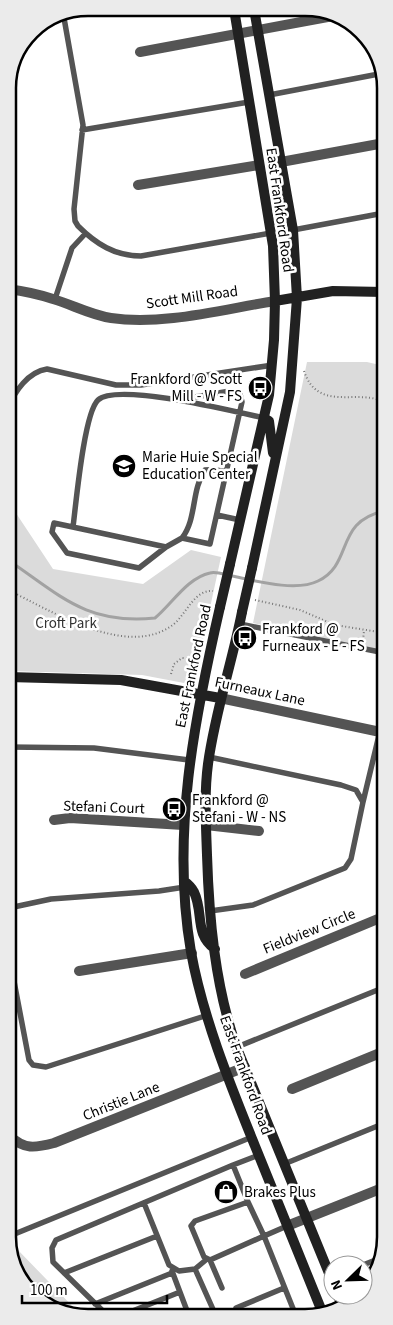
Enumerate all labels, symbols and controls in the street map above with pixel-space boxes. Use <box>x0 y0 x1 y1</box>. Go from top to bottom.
street label: East Frankford Road <box>260 146 299 274</box>
street label: Scott Mill Road <box>145 281 239 314</box>
place label: Frankford @ Scott Mill - W - FS <box>130 369 242 407</box>
bus stop icon: Frankford @ Scott Mill - W - FS <box>247 375 273 401</box>
place label: Marie Huie Special Education Center <box>142 447 258 485</box>
school or university icon: Marie Huie Special Education Center <box>111 453 137 479</box>
street label: East Frankford Road <box>170 602 217 730</box>
park label: Croft Park <box>35 613 97 634</box>
place label: Frankford @ Furneaux - E - FS <box>262 619 365 657</box>
bus stop icon: Frankford @ Furneaux - E - FS <box>232 625 258 651</box>
street label: Furneaux Lane <box>213 672 307 711</box>
place label: Frankford @ Stefani - W - NS <box>192 790 286 828</box>
street label: Stefani Court <box>63 796 145 819</box>
bus stop icon: Frankford @ Stefani - W - NS <box>161 796 187 822</box>
street label: Fieldview Circle <box>260 903 359 960</box>
street label: East Frankford Road <box>214 1013 277 1138</box>
street label: Christie Lane <box>80 1076 163 1126</box>
shop icon: Brakes Plus <box>213 1179 239 1205</box>
place label: Brakes Plus <box>244 1182 316 1203</box>
north arrow <box>323 1255 373 1305</box>
scale bar <box>22 1272 168 1304</box>
text: N <box>326 1276 348 1293</box>
text: 100 m <box>30 1280 68 1301</box>

